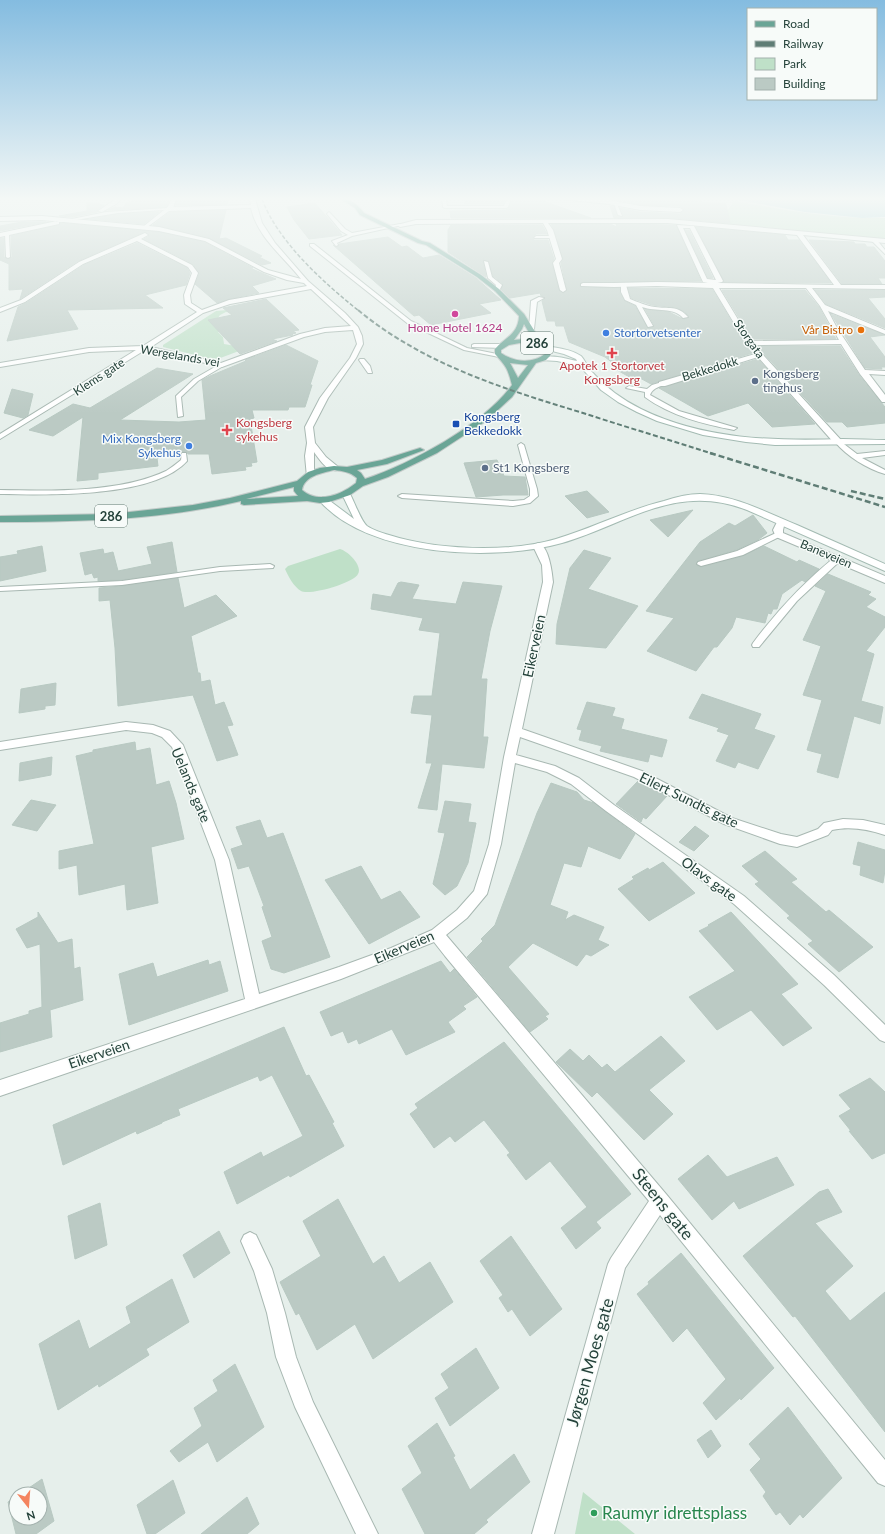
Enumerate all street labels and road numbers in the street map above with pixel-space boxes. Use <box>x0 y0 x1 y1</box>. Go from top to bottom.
street label: Storgata <box>731 316 768 361</box>
road number: 286 <box>521 332 553 354</box>
street label: Wergelands vei <box>139 341 221 370</box>
street label: Bekkedokk <box>680 353 741 384</box>
street label: Klems gate <box>70 354 127 399</box>
road number: 286 <box>95 505 127 527</box>
street label: Baneveien <box>798 536 854 571</box>
street label: Eikerveien <box>519 613 548 679</box>
street label: Uelands gate <box>168 745 215 825</box>
street label: Eilert Sundts gate <box>637 768 741 831</box>
street label: Olavs gate <box>678 853 740 904</box>
street label: Eikerveien <box>371 926 436 967</box>
street label: Eikerveien <box>66 1035 132 1072</box>
street label: Steens gate <box>628 1164 699 1244</box>
street label: Jørgen Moes gate <box>561 1295 618 1428</box>

